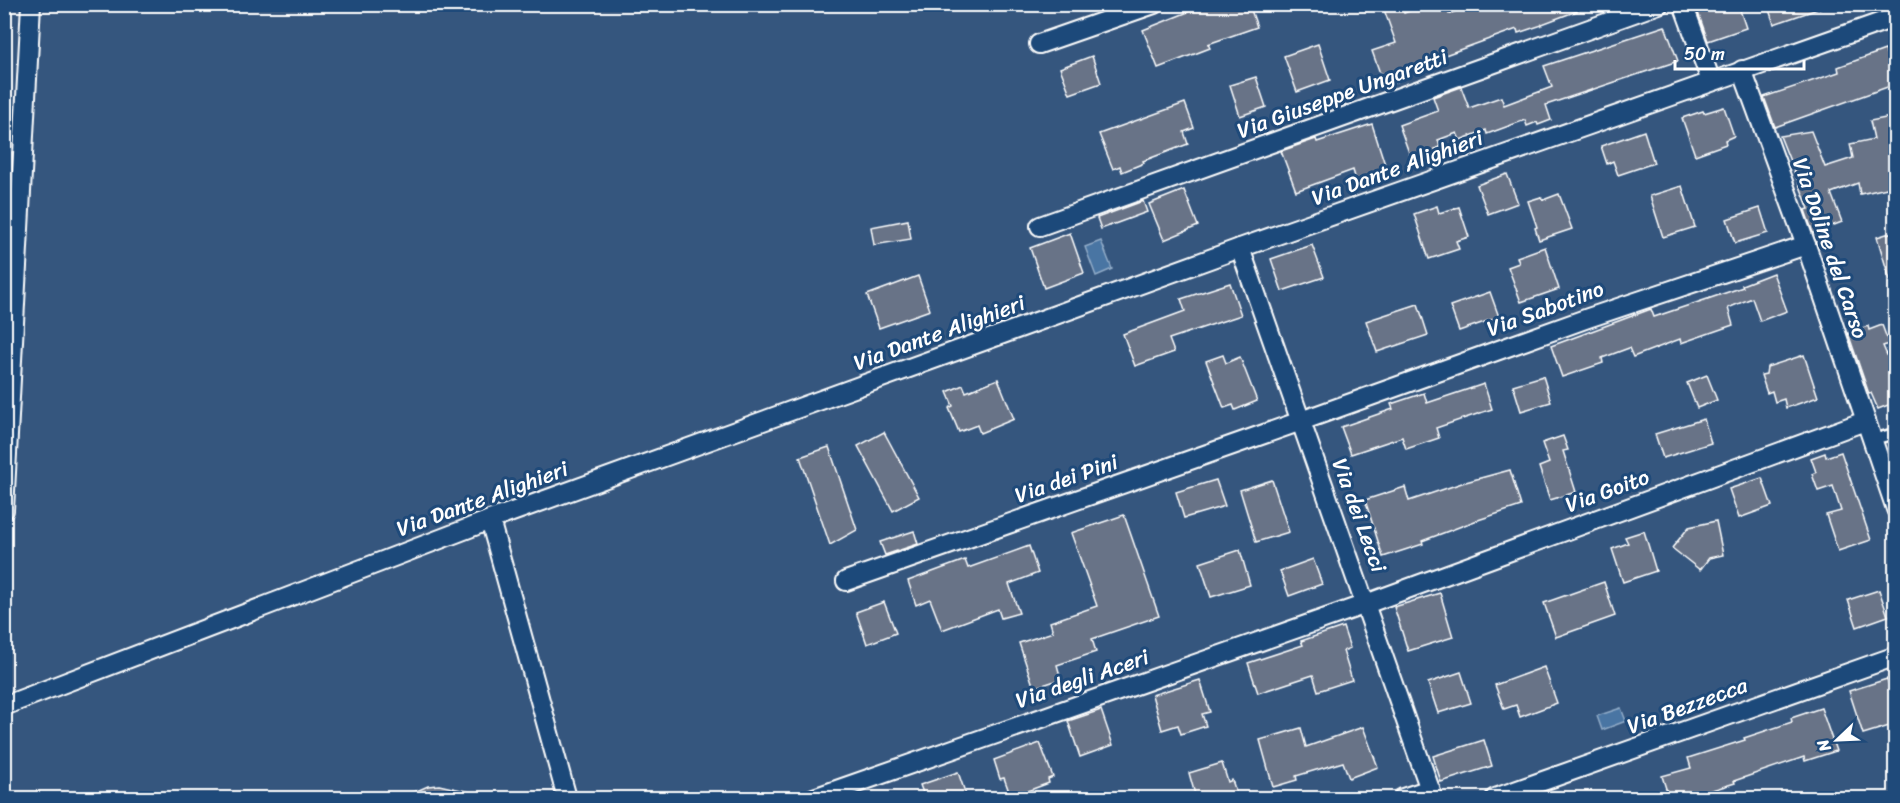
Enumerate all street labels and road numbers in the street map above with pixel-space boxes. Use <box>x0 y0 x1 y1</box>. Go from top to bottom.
street label: Via Giuseppe Ungaretti <box>1231 37 1454 150</box>
street label: Via Dante Alighieri <box>1306 118 1490 217</box>
street label: Via Doline del Carso <box>1781 152 1880 344</box>
street label: Via Sabotino <box>1481 269 1610 348</box>
street label: Via Dante Alighieri <box>848 283 1032 382</box>
street label: Via dei Pini <box>1009 442 1124 514</box>
street label: Via Dante Alighieri <box>391 449 575 548</box>
street label: Via dei Lecci <box>1321 452 1399 579</box>
street label: Via Goito <box>1559 457 1655 524</box>
street label: Via degli Aceri <box>1010 637 1155 720</box>
street label: Via Bezzecca <box>1621 665 1754 745</box>

